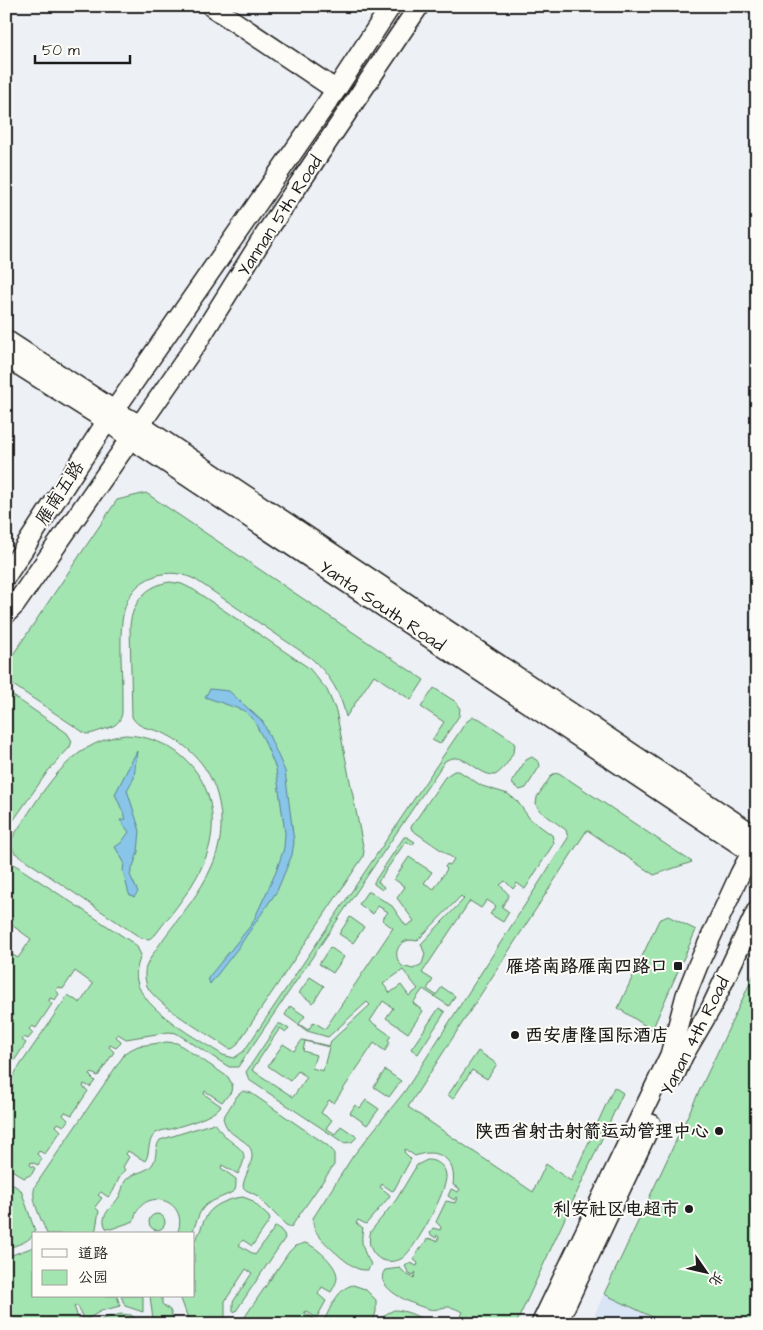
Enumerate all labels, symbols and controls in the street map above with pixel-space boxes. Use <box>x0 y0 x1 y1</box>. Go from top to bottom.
scale bar <box>35 32 130 64</box>
text: 50 m <box>42 40 80 61</box>
street label: Yannan 5th Road <box>231 151 329 281</box>
street label: 雁南五路 <box>30 456 90 530</box>
street label: Yanta South Road <box>314 555 450 657</box>
place label: 雁塔南路雁南四路口 <box>506 954 668 979</box>
marker: 雁塔南路雁南四路口 <box>672 960 684 972</box>
street label: Yanan 4th Road <box>654 972 736 1100</box>
place label: 西安唐隆国际酒店 <box>525 1023 669 1048</box>
marker: 西安唐隆国际酒店 <box>509 1029 521 1041</box>
place label: 陕西省射击射箭运动管理中心 <box>475 1119 709 1144</box>
marker: 陕西省射击射箭运动管理中心 <box>713 1125 725 1137</box>
place label: 利安社区电超市 <box>553 1197 679 1222</box>
marker: 利安社区电超市 <box>683 1203 695 1215</box>
legend <box>32 1232 195 1298</box>
text: 道路 <box>78 1243 108 1264</box>
north arrow <box>680 1248 730 1298</box>
text: 公园 <box>78 1267 108 1288</box>
text: 北 <box>704 1267 728 1290</box>

